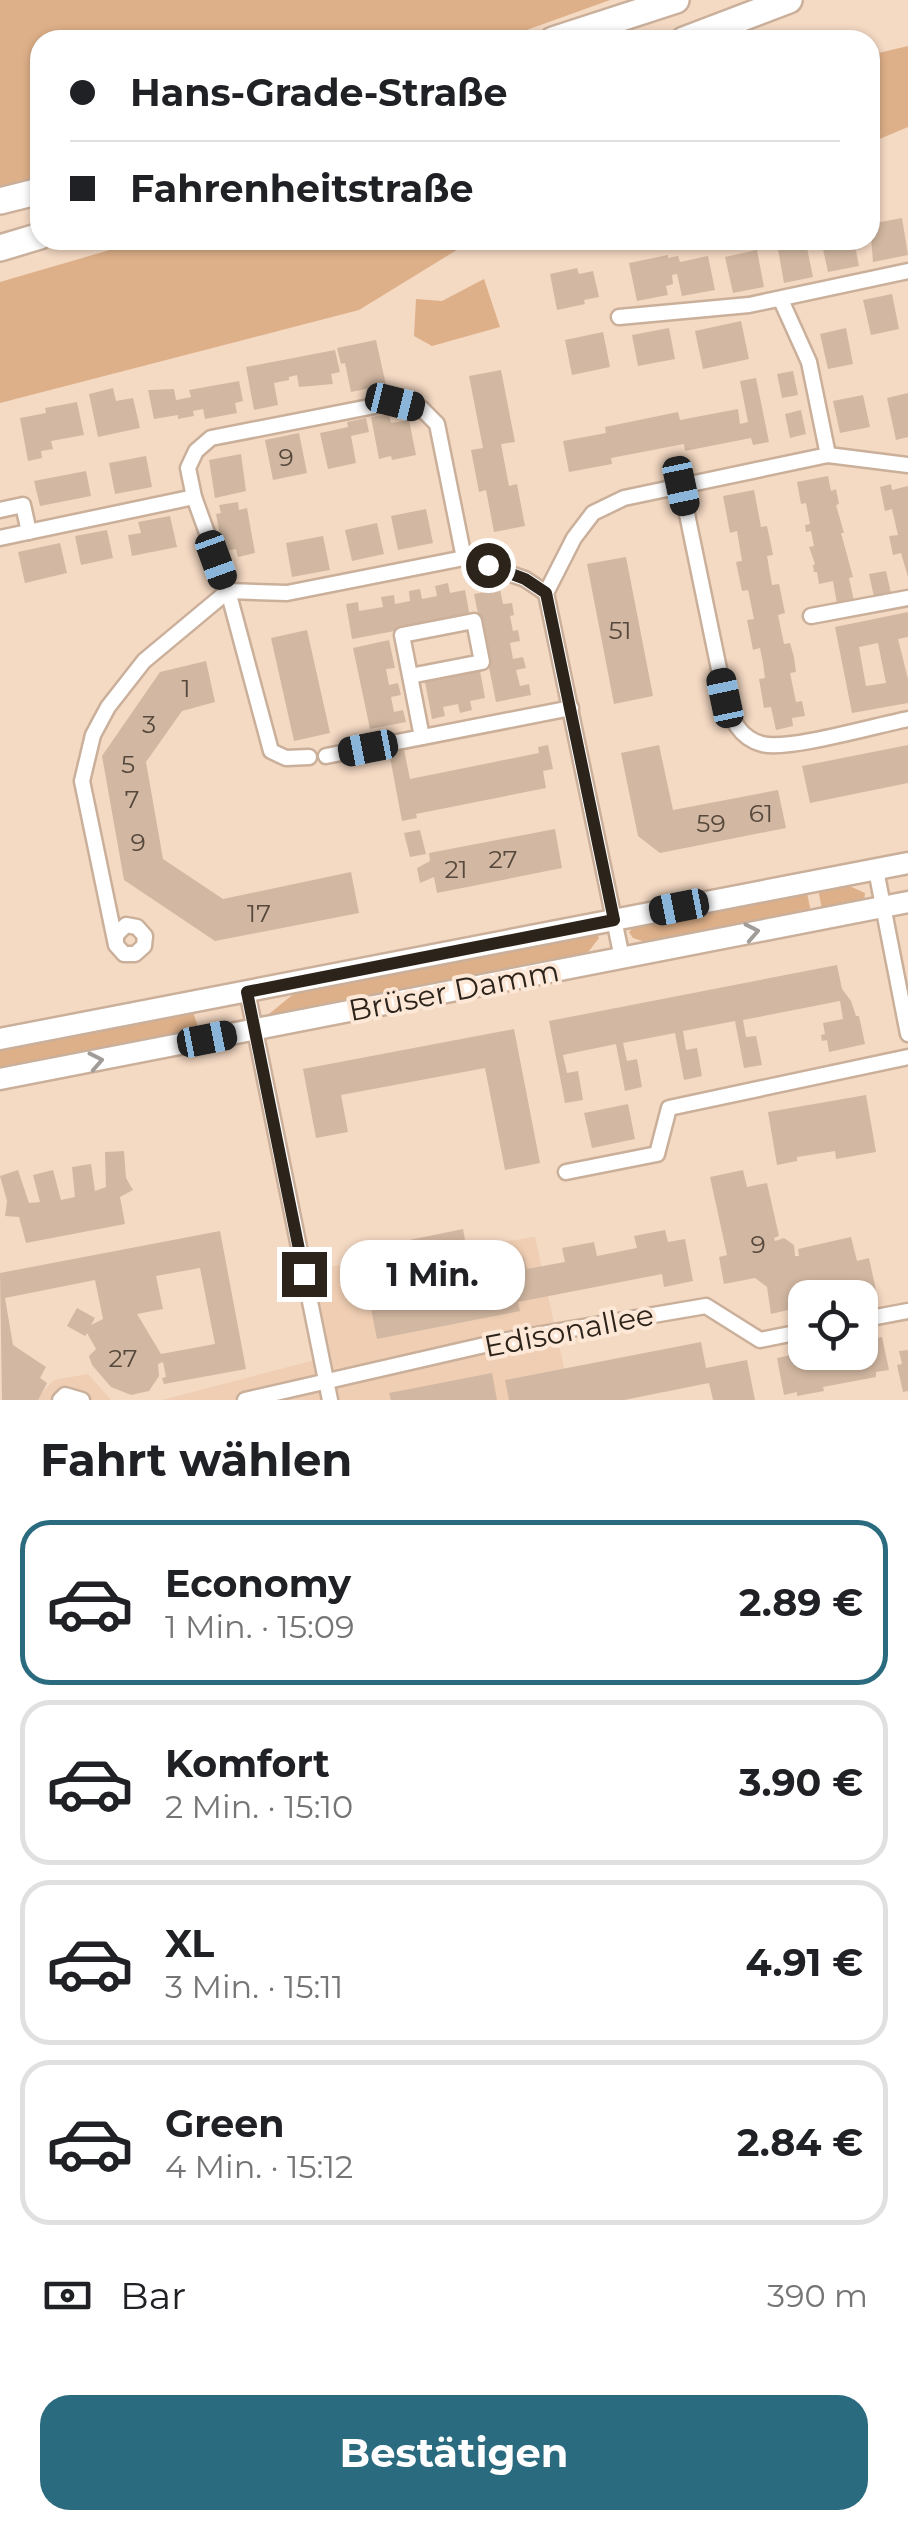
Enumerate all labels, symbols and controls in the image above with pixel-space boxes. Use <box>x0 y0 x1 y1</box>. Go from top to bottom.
text: Hans-Grade-Straße <box>130 69 507 116</box>
text: Fahrenheitstraße <box>130 165 473 212</box>
car <box>362 380 428 424</box>
house number: 9 <box>278 442 294 472</box>
car <box>660 454 702 518</box>
car <box>192 527 240 593</box>
route start <box>466 543 511 588</box>
house number: 51 <box>608 615 632 645</box>
car <box>704 666 746 730</box>
house number: 1 <box>181 673 191 703</box>
house number: 3 <box>142 709 156 739</box>
car <box>336 728 400 768</box>
house number: 5 <box>121 749 135 779</box>
house number: 7 <box>125 784 139 814</box>
house number: 61 <box>749 798 773 828</box>
house number: 59 <box>696 808 726 838</box>
house number: 9 <box>130 827 146 857</box>
house number: 27 <box>489 844 517 874</box>
house number: 21 <box>444 854 468 884</box>
car <box>647 887 711 927</box>
house number: 17 <box>247 898 271 928</box>
one-way arrow <box>743 923 760 944</box>
street label: Brüser Damm <box>346 952 562 1029</box>
car <box>175 1019 239 1059</box>
one-way arrow <box>87 1051 104 1072</box>
house number: 9 <box>750 1229 766 1259</box>
callout: 1 Min. <box>339 1239 524 1309</box>
route end <box>282 1252 327 1297</box>
text: 1 Min. <box>386 1255 479 1294</box>
map controls <box>788 1280 878 1370</box>
button: locate <box>788 1280 878 1370</box>
street label: Edisonallee <box>481 1296 657 1365</box>
house number: 27 <box>109 1343 137 1373</box>
text: Fahrt wählen <box>40 1432 352 1487</box>
icon: car <box>45 1558 135 1648</box>
text: Economy <box>165 1560 351 1607</box>
text: 2.89 € <box>739 1579 863 1626</box>
text: 1 Min. · 15:09 <box>165 1607 354 1646</box>
icon: car <box>45 1738 135 1828</box>
text: Komfort <box>165 1740 330 1787</box>
text: 3.90 € <box>739 1759 863 1806</box>
text: 2 Min. · 15:10 <box>165 1787 353 1826</box>
icon: car <box>45 1918 135 2008</box>
text: XL <box>165 1920 214 1967</box>
text: 4.91 € <box>746 1939 863 1986</box>
text: 3 Min. · 15:11 <box>165 1967 343 2006</box>
icon: car <box>45 2098 135 2188</box>
text: Green <box>165 2100 285 2147</box>
text: 2.84 € <box>737 2119 863 2166</box>
text: 4 Min. · 15:12 <box>165 2147 353 2186</box>
icon: cash <box>40 2268 95 2323</box>
text: Bar <box>120 2272 186 2319</box>
text: 390 m <box>767 2276 868 2315</box>
button: Bestätigen <box>40 2395 868 2510</box>

